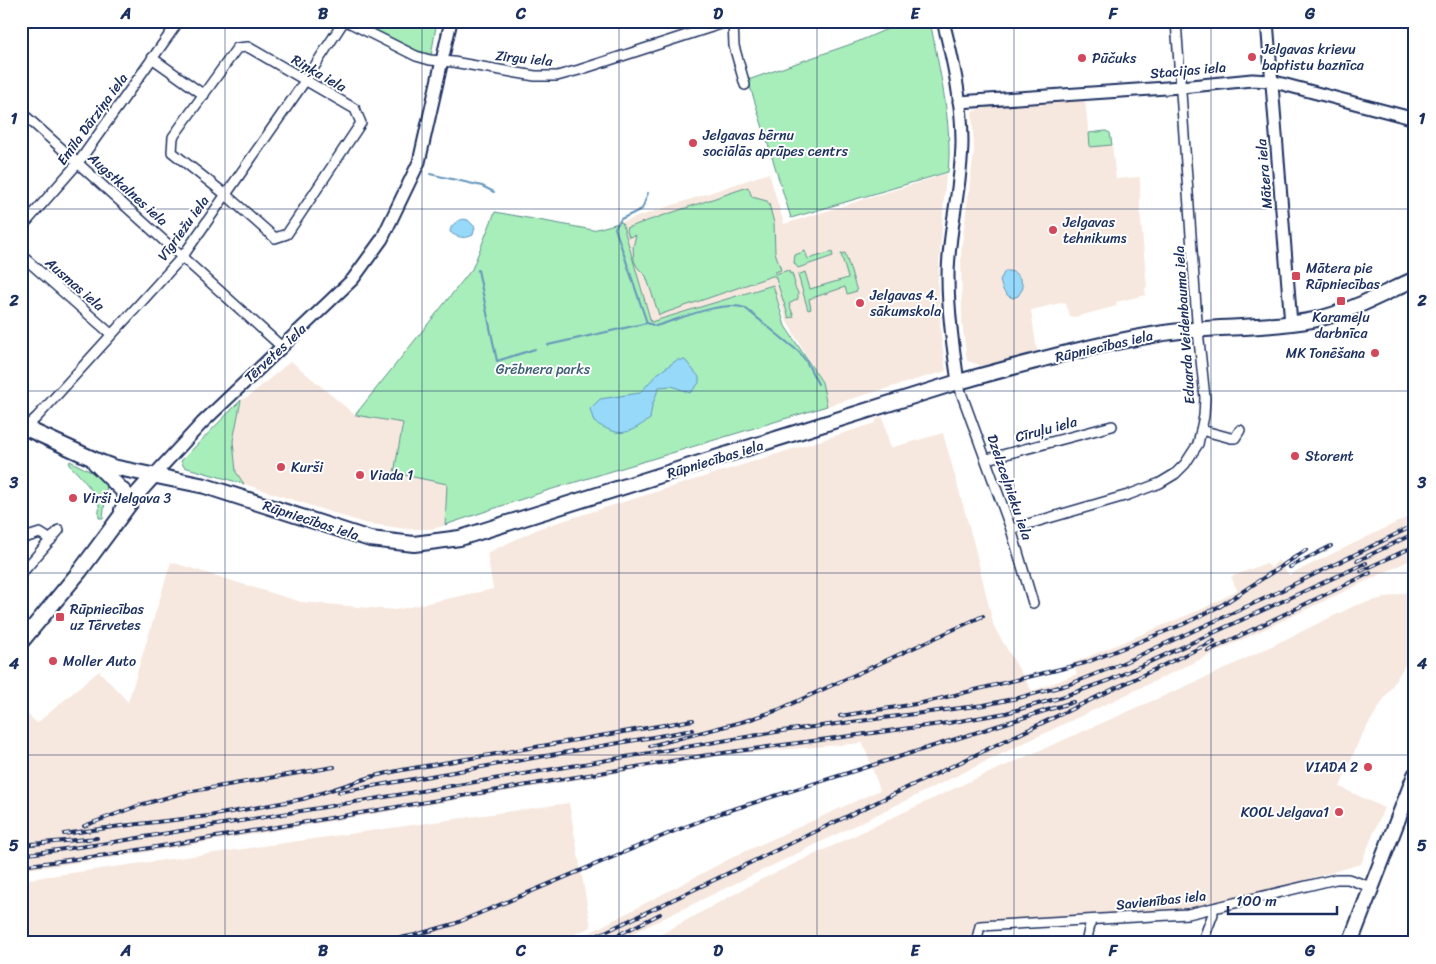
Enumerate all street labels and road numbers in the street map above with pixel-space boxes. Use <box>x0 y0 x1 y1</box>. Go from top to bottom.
street label: Zirgu iela <box>494 43 555 74</box>
street label: Riņķa iela <box>286 48 352 100</box>
street label: Stacijas iela <box>1149 55 1227 86</box>
street label: Emīla Dārziņa iela <box>50 68 135 171</box>
street label: Mātera iela <box>1249 137 1280 210</box>
street label: Augstkalnes iela <box>81 146 173 232</box>
street label: Vīgriežu iela <box>151 190 216 266</box>
street label: Eduarda Veidenbauma iela <box>1166 245 1203 405</box>
street label: Ausmas iela <box>38 251 111 318</box>
street label: Tērvetes iela <box>238 317 313 389</box>
street label: Rūpniecības iela <box>1053 323 1156 370</box>
street label: Cīruļu iela <box>1012 409 1081 450</box>
street label: Dzelzceļnieku iela <box>980 431 1040 544</box>
street label: Rūpniecības iela <box>664 433 766 486</box>
street label: Rūpniecības iela <box>260 493 362 548</box>
street label: Savienības iela <box>1115 883 1207 918</box>

